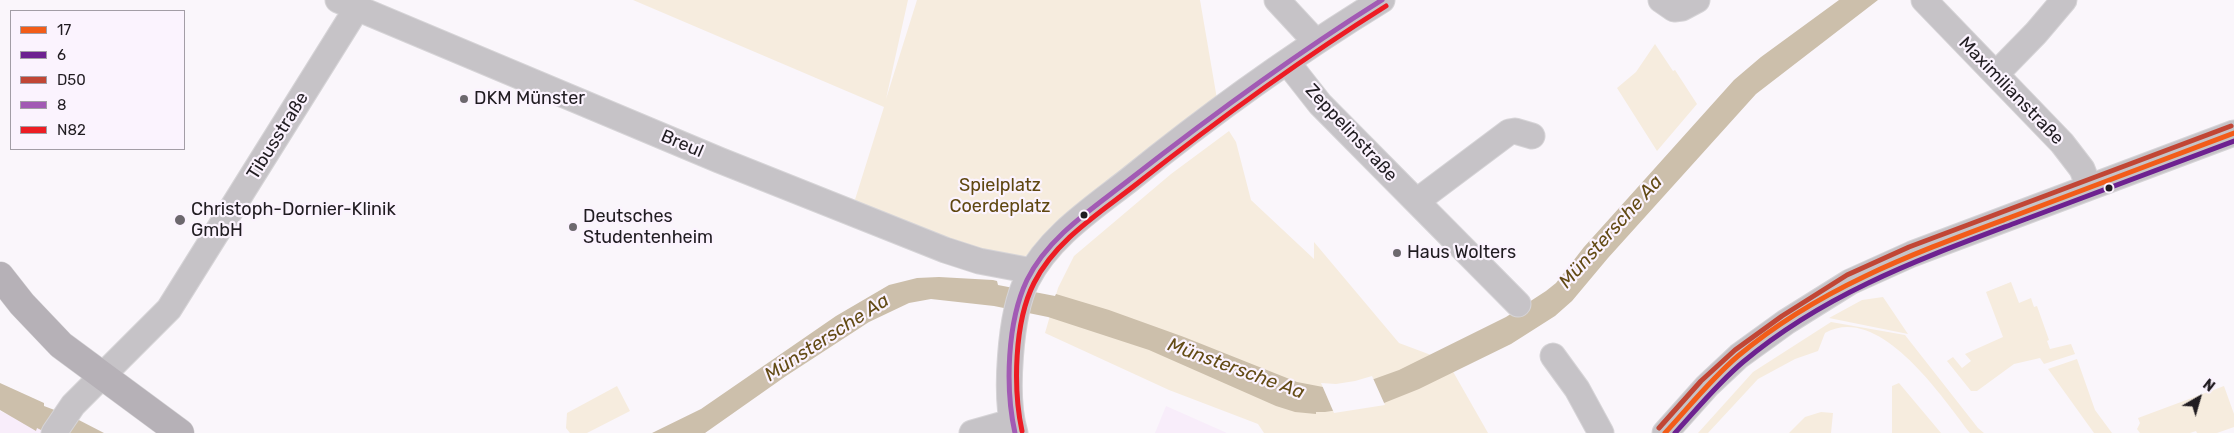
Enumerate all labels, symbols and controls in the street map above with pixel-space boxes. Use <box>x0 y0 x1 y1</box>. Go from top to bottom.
legend <box>10 10 185 150</box>
text: 17 <box>57 21 71 39</box>
street label: Maximilianstraße <box>1954 33 2068 149</box>
text: 6 <box>57 46 66 64</box>
text: D50 <box>57 71 86 89</box>
street label: Zeppelinstraße <box>1300 80 1402 186</box>
street label: Tibusstraße <box>243 88 313 184</box>
place label: DKM Münster <box>474 88 585 110</box>
marker: DKM Münster <box>458 93 470 105</box>
text: 8 <box>57 96 67 114</box>
text: N82 <box>57 121 86 139</box>
street label: Breul <box>658 125 706 163</box>
water label: Münstersche Aa <box>1554 171 1668 293</box>
park label: Spielplatz Coerdeplatz <box>950 175 1050 218</box>
unlabelled marker <box>2104 183 2114 193</box>
place label: Christoph-Dornier-Klinik GmbH <box>191 199 396 242</box>
place label: Deutsches Studentenheim <box>583 206 713 248</box>
unlabelled marker <box>1079 210 1089 220</box>
marker: Christoph-Dornier-Klinik GmbH <box>173 213 187 227</box>
marker: Deutsches Studentenheim <box>567 221 579 233</box>
place label: Haus Wolters <box>1407 242 1516 264</box>
marker: Haus Wolters <box>1391 247 1403 259</box>
water label: Münstersche Aa <box>760 289 894 387</box>
water label: Münstersche Aa <box>1164 334 1308 404</box>
north arrow <box>2174 373 2224 423</box>
text: N <box>2199 376 2218 396</box>

